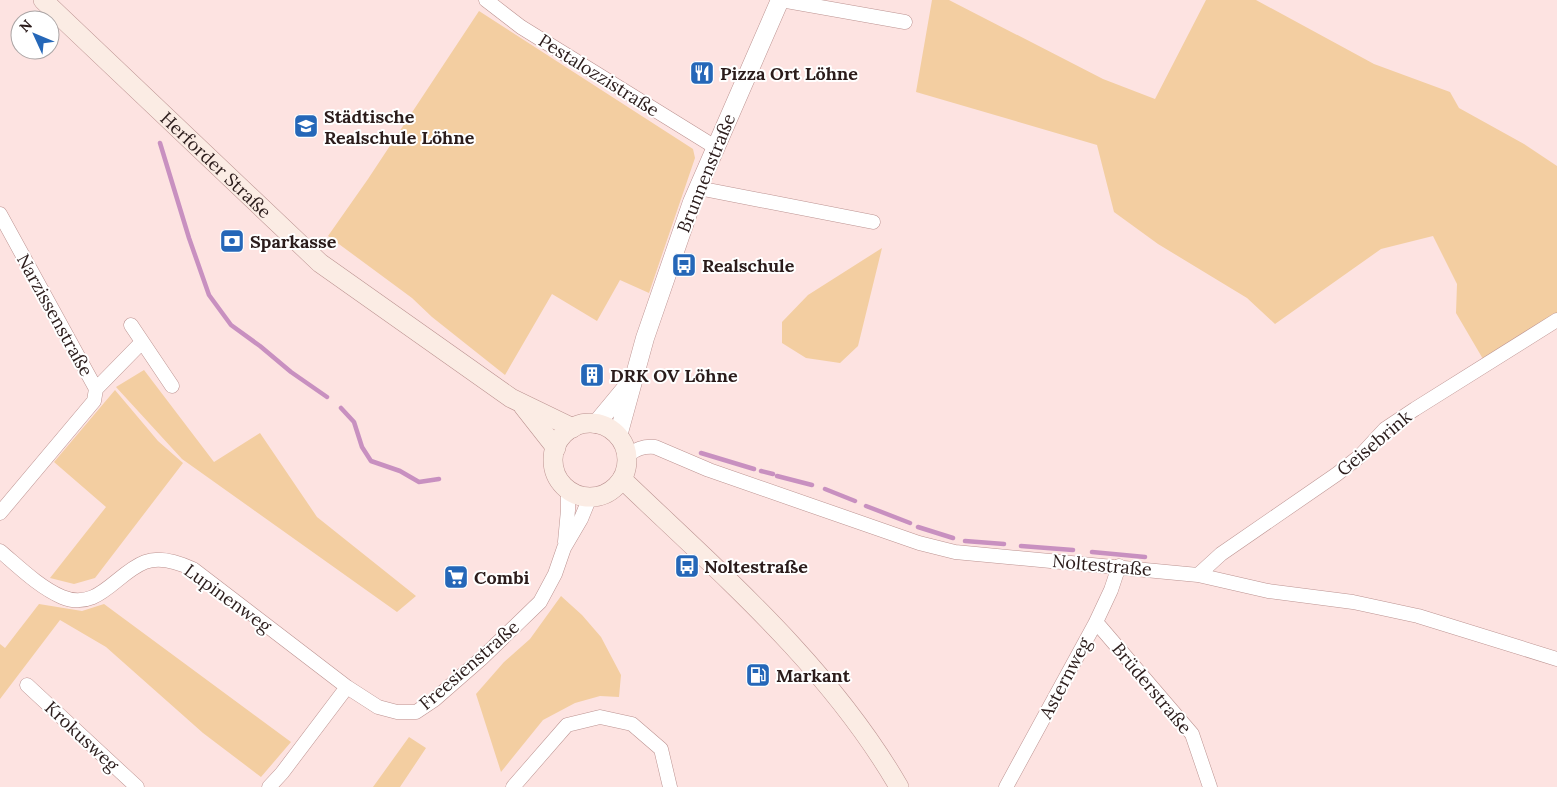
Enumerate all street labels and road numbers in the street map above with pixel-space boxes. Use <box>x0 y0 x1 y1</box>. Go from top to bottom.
street label: Pestalozzistraße <box>534 29 664 121</box>
street label: Herforder Straße <box>156 106 277 223</box>
street label: Brunnenstraße <box>672 110 740 236</box>
street label: Narzissenstraße <box>12 250 98 381</box>
street label: Geisebrink <box>1332 405 1416 481</box>
street label: Noltestraße <box>1051 549 1153 581</box>
street label: Lupinenweg <box>180 559 277 638</box>
street label: Freesienstraße <box>414 615 524 715</box>
street label: Asternweg <box>1034 633 1096 723</box>
street label: Brüderstraße <box>1107 638 1197 739</box>
street label: Krokusweg <box>40 696 125 777</box>

